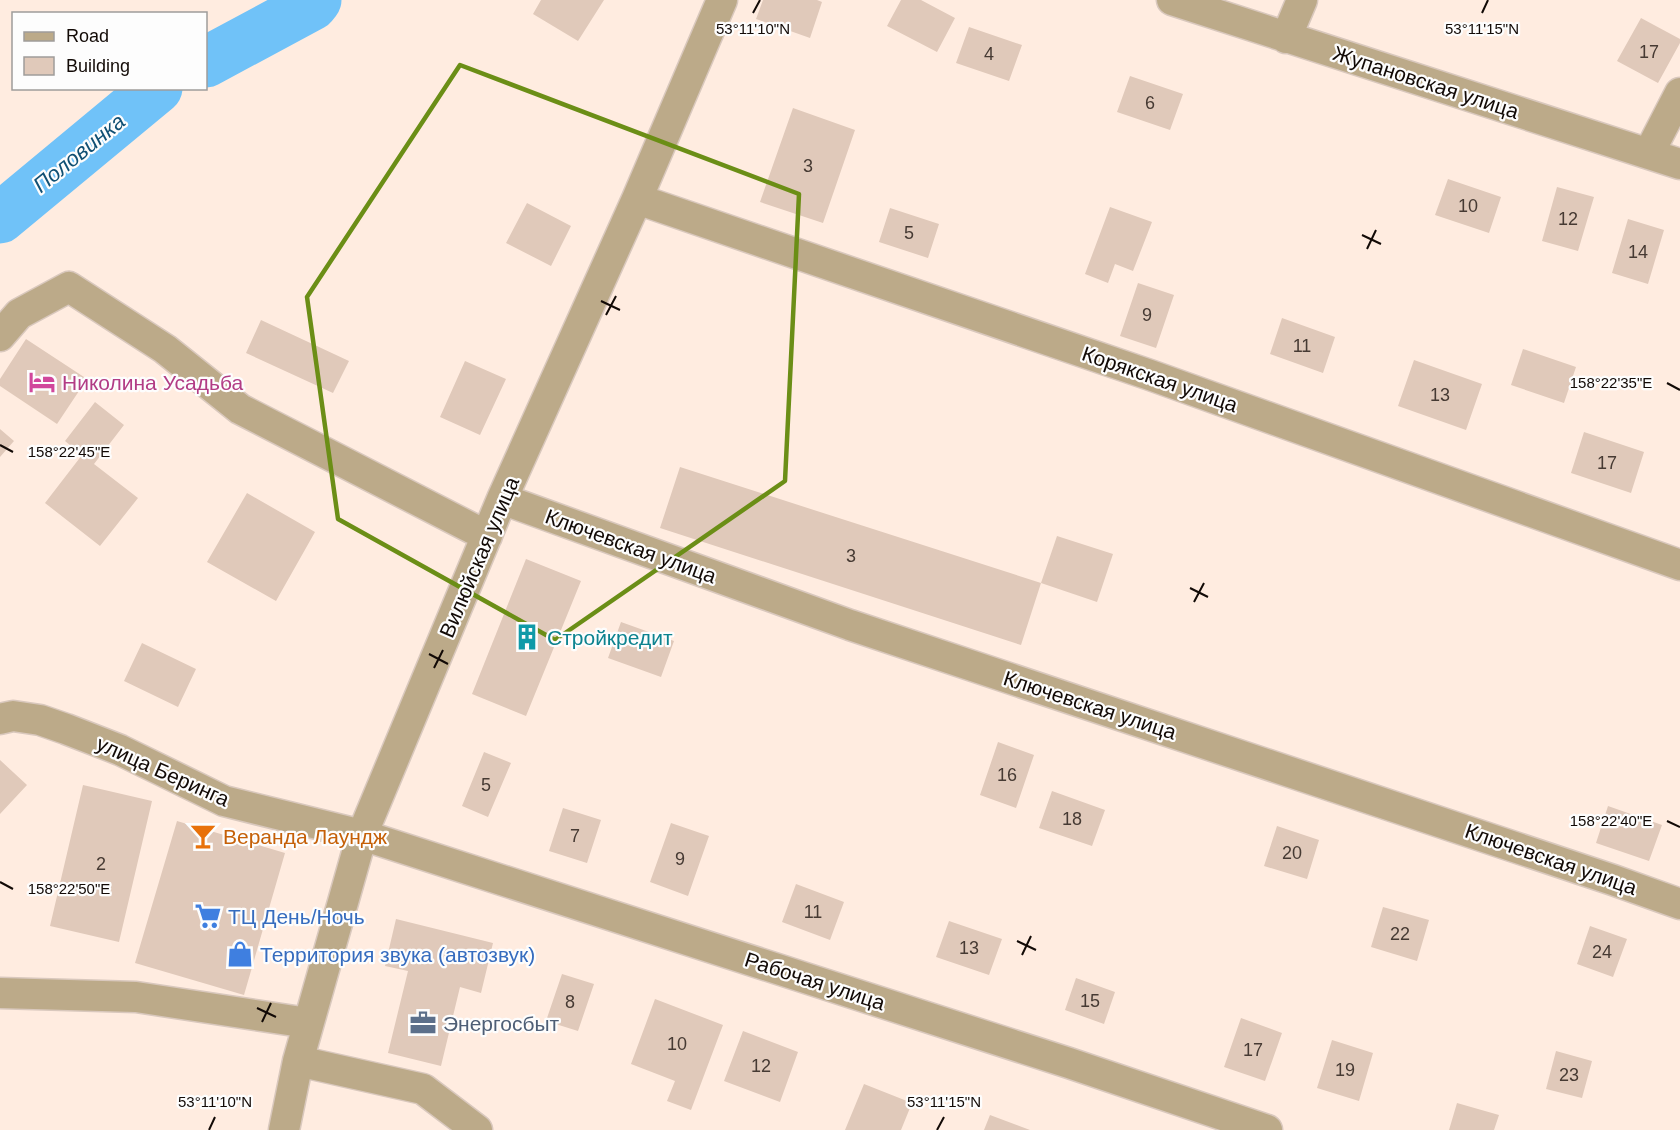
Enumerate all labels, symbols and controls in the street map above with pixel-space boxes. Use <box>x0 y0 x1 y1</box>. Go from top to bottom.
legend <box>12 12 207 90</box>
text: 53°11'10"N <box>716 20 790 37</box>
text: 53°11'15"N <box>1445 20 1519 37</box>
text: Road <box>66 26 109 46</box>
street label: Жупановская улица <box>1330 41 1522 123</box>
house number: 17 <box>1639 42 1659 62</box>
house number: 4 <box>984 44 994 64</box>
text: Building <box>66 56 130 76</box>
house number: 6 <box>1145 93 1155 113</box>
water label: Половинка <box>28 108 130 198</box>
house number: 3 <box>803 156 813 176</box>
house number: 10 <box>1458 196 1478 216</box>
house number: 12 <box>1558 209 1578 229</box>
house number: 5 <box>904 223 914 243</box>
house number: 14 <box>1628 242 1648 262</box>
house number: 9 <box>1142 305 1152 325</box>
house number: 11 <box>1293 336 1311 356</box>
street label: Корякская улица <box>1079 342 1241 416</box>
hotel icon: Николина Усадьба <box>27 367 57 397</box>
place label: Николина Усадьба <box>62 371 243 394</box>
text: 158°22'35"E <box>1570 374 1652 391</box>
house number: 13 <box>1430 385 1450 405</box>
text: 158°22'45"E <box>28 443 110 460</box>
house number: 17 <box>1597 453 1617 473</box>
street label: Вилюйская улица <box>435 473 523 641</box>
street label: Ключевская улица <box>542 504 720 588</box>
house number: 3 <box>846 546 856 566</box>
building icon: Стройкредит <box>512 622 542 652</box>
place label: Стройкредит <box>547 626 673 649</box>
street label: Ключевская улица <box>1001 666 1179 744</box>
street label: улица Беринга <box>93 731 233 811</box>
house number: 16 <box>997 765 1017 785</box>
house number: 5 <box>481 775 491 795</box>
house number: 18 <box>1062 809 1082 829</box>
text: 158°22'40"E <box>1570 812 1652 829</box>
street label: Ключевская улица <box>1462 819 1640 899</box>
bar icon: Веранда Лаундж <box>188 821 218 851</box>
place label: Веранда Лаундж <box>223 825 387 848</box>
house number: 7 <box>570 826 580 846</box>
house number: 20 <box>1282 843 1302 863</box>
house number: 9 <box>675 849 685 869</box>
house number: 2 <box>96 854 106 874</box>
text: 158°22'50"E <box>28 880 110 897</box>
supermarket icon: ТЦ День/Ночь <box>193 901 223 931</box>
house number: 11 <box>804 902 822 922</box>
place label: ТЦ День/Ночь <box>228 905 365 928</box>
house number: 22 <box>1390 924 1410 944</box>
house number: 13 <box>959 938 979 958</box>
shop icon: Территория звука (автозвук) <box>225 939 255 969</box>
house number: 24 <box>1592 942 1612 962</box>
place label: Территория звука (автозвук) <box>260 943 535 966</box>
street label: Рабочая улица <box>742 948 888 1015</box>
house number: 15 <box>1080 991 1100 1011</box>
house number: 8 <box>565 992 575 1012</box>
office icon: Энергосбыт <box>408 1008 438 1038</box>
place label: Энергосбыт <box>443 1012 560 1035</box>
house number: 10 <box>667 1034 687 1054</box>
house number: 17 <box>1243 1040 1263 1060</box>
house number: 12 <box>751 1056 771 1076</box>
house number: 19 <box>1335 1060 1355 1080</box>
house number: 23 <box>1559 1065 1579 1085</box>
text: 53°11'10"N <box>178 1093 252 1110</box>
text: 53°11'15"N <box>907 1093 981 1110</box>

